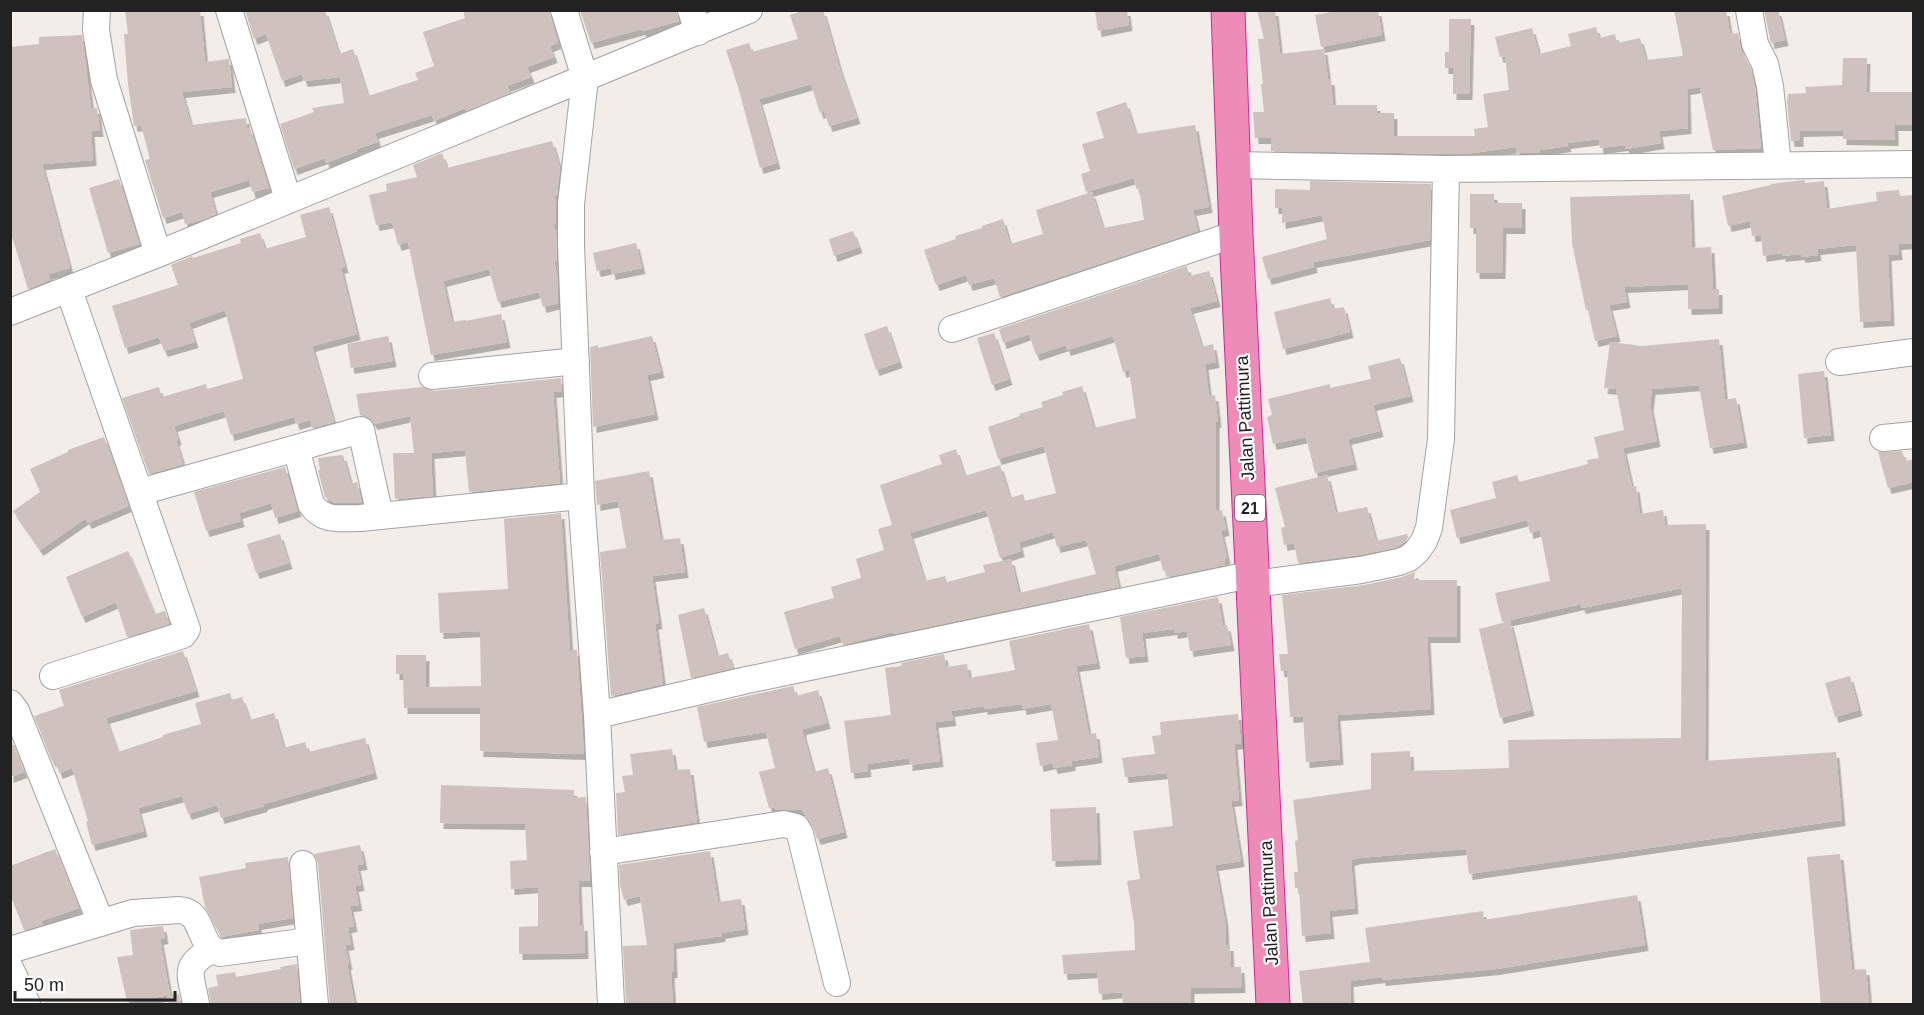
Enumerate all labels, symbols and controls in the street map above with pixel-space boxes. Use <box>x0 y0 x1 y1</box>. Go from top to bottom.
street label: Jalan Pattimura <box>1232 354 1258 481</box>
road number: 21 <box>1235 495 1265 521</box>
street label: Jalan Pattimura <box>1256 839 1282 966</box>
scale bar <box>15 964 176 1002</box>
text: 50 m <box>24 975 64 995</box>

